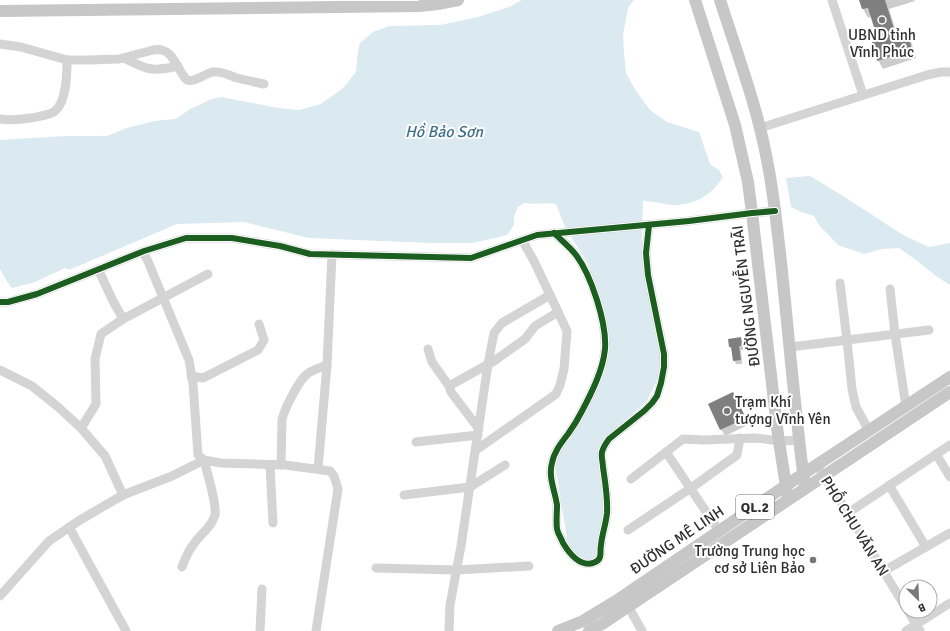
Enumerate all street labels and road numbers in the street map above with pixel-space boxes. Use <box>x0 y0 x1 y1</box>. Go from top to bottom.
street label: ĐƯỜNG NGUYỄN TRÃI <box>724 224 764 368</box>
street label: PHỐ CHU VĂN AN <box>817 471 895 579</box>
road number: QL.2 <box>736 495 774 519</box>
street label: ĐƯỜNG MÊ LINH <box>626 501 727 578</box>

